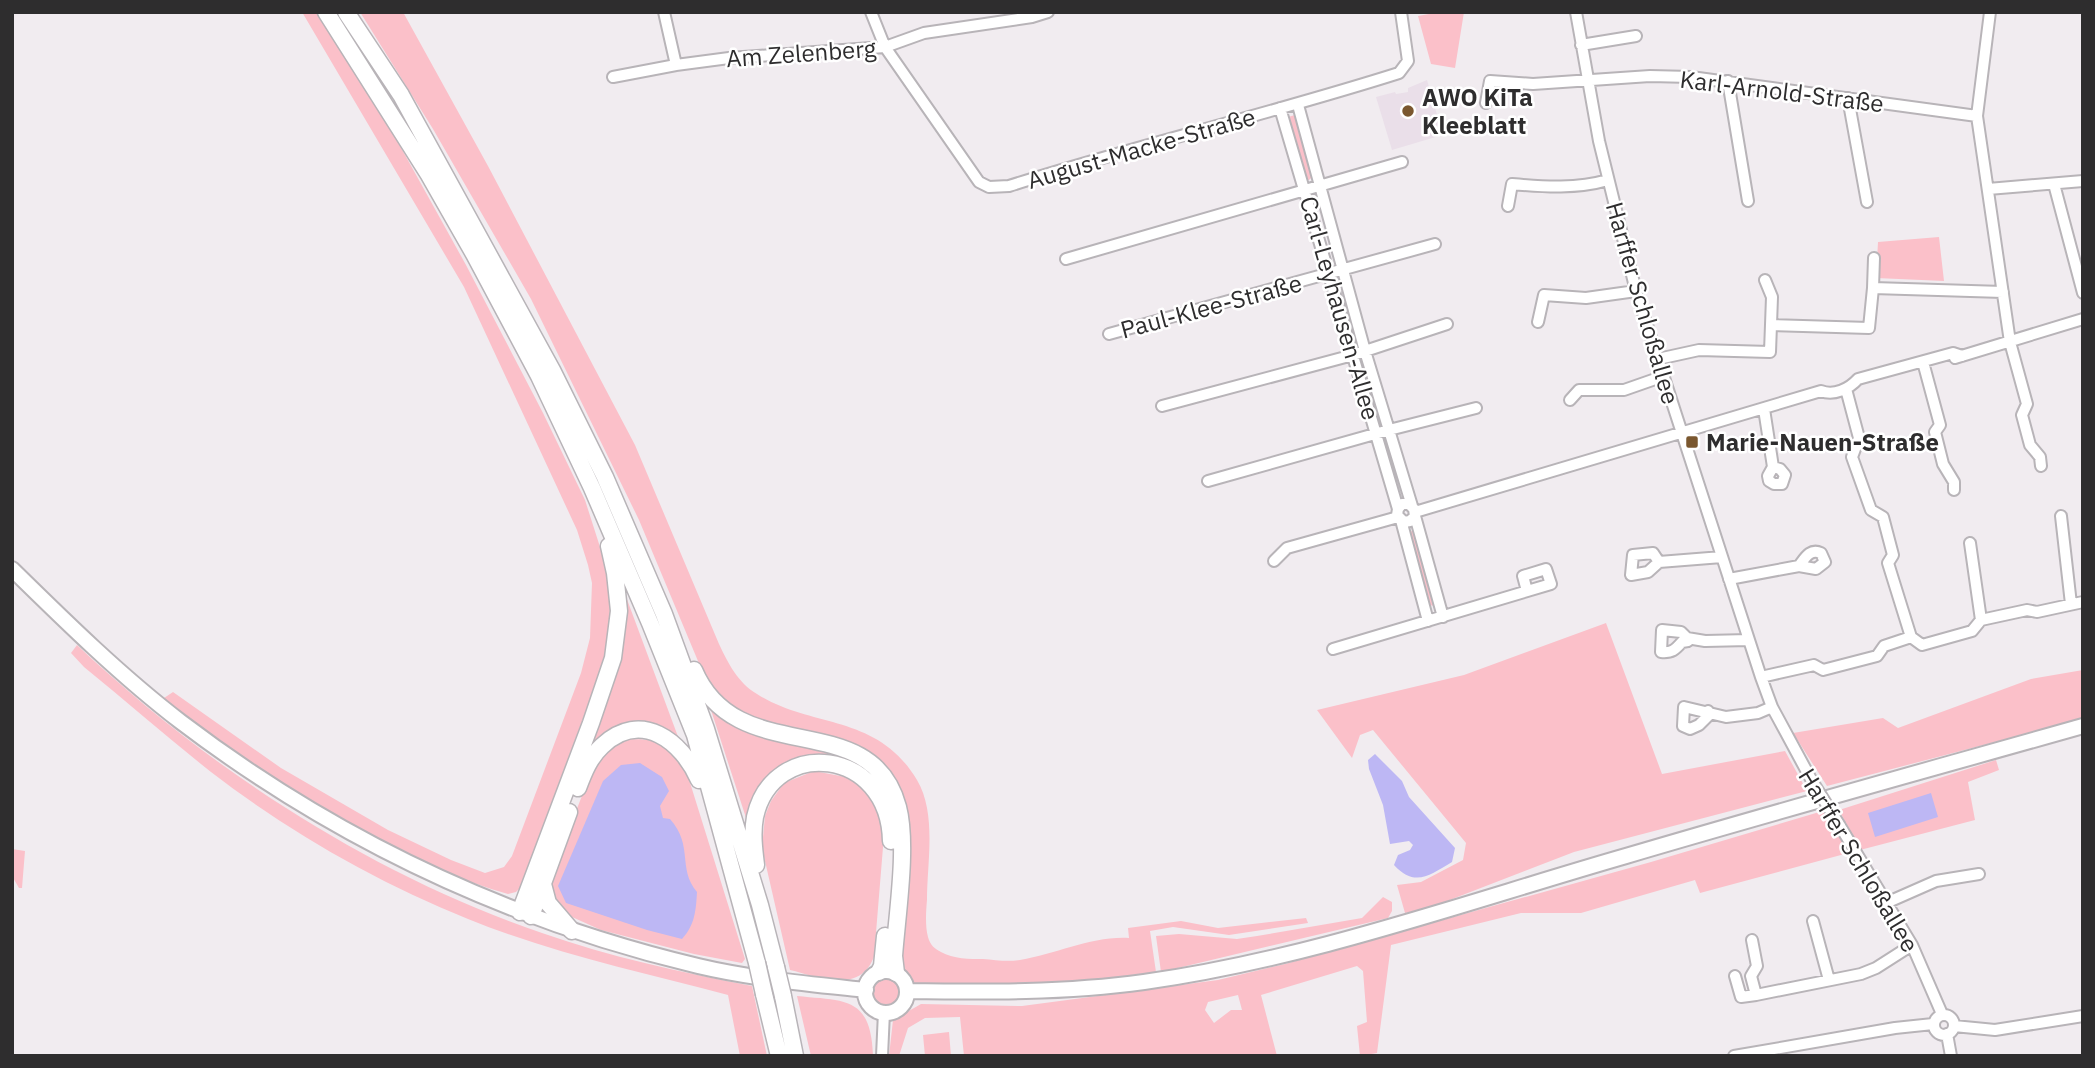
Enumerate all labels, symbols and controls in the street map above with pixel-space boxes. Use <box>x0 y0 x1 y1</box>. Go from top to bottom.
street label: Am Zelenberg <box>725 32 877 74</box>
street label: Karl-Arnold-Straße <box>1678 63 1886 119</box>
place label: AWO KiTa Kleeblatt <box>1422 81 1533 141</box>
street label: August-Macke-Straße <box>1023 100 1259 196</box>
marker: AWO KiTa Kleeblatt <box>1400 103 1416 119</box>
street label: Carl-Leyhausen-Allee <box>1293 192 1387 424</box>
street label: Harffer Schloßallee <box>1599 198 1687 408</box>
street label: Paul-Klee-Straße <box>1117 266 1305 346</box>
place label: Marie-Nauen-Straße <box>1706 426 1939 458</box>
marker: Marie-Nauen-Straße <box>1684 434 1700 450</box>
street label: Harffer Schloßallee <box>1791 762 1927 958</box>

